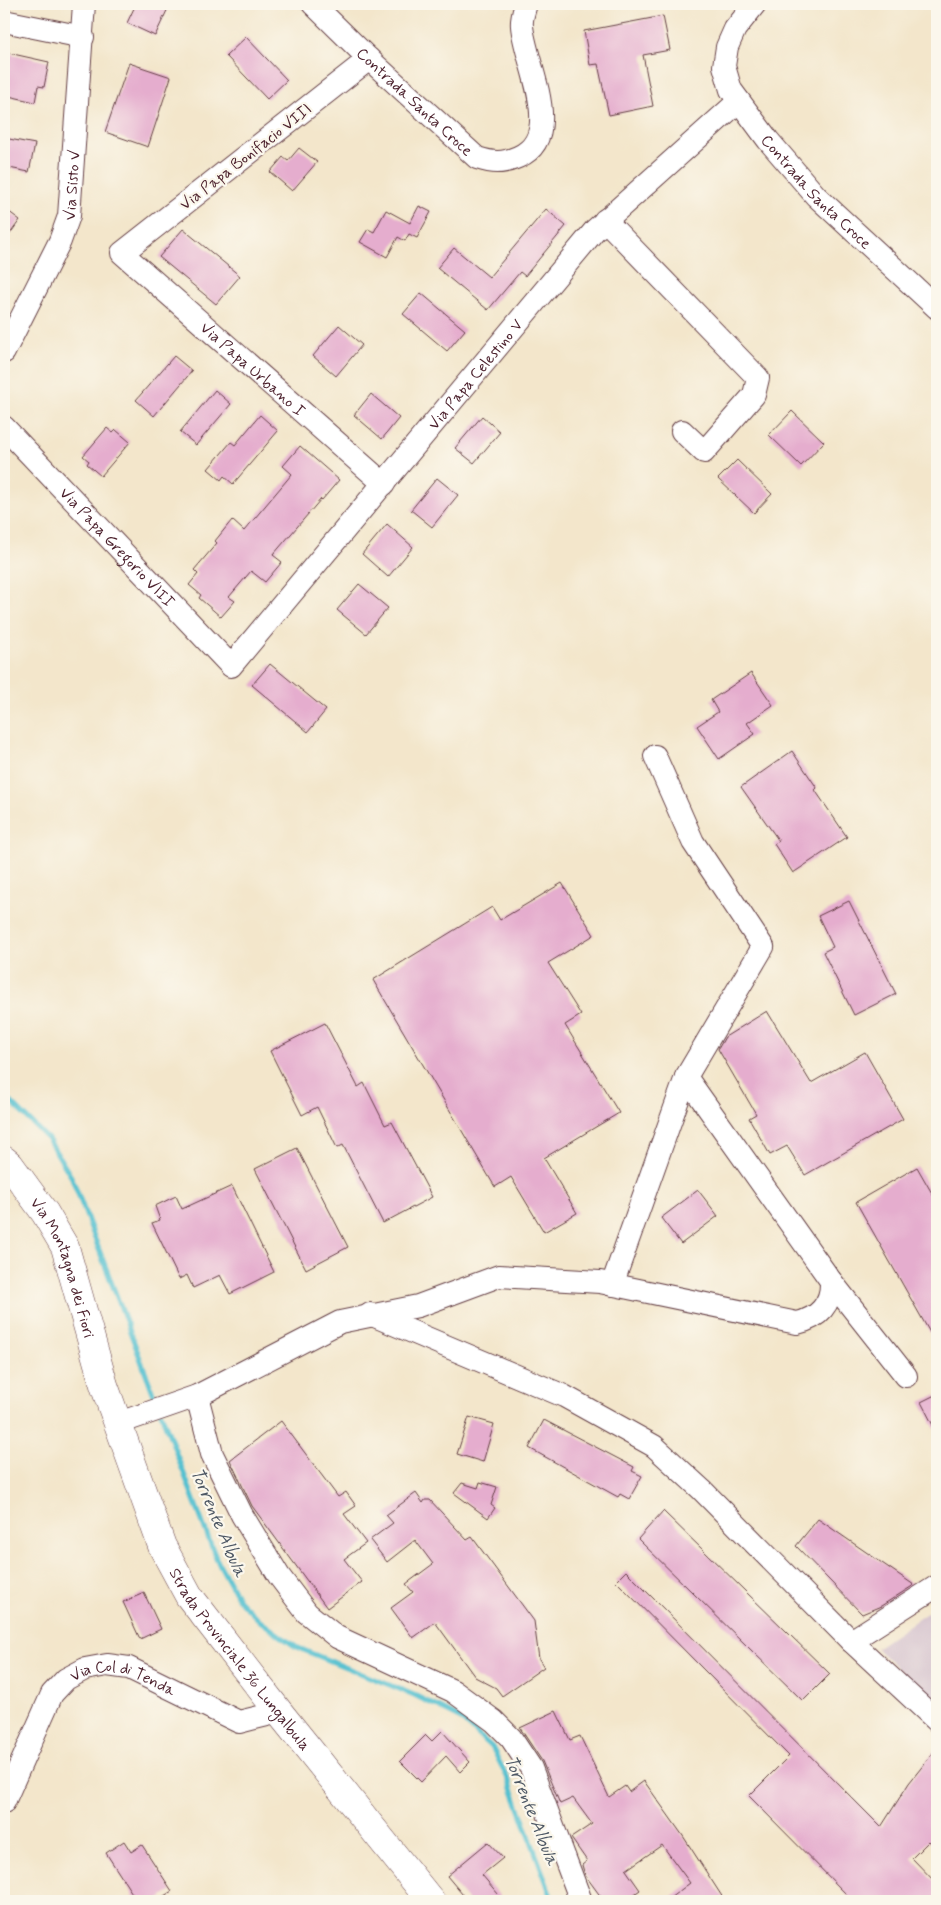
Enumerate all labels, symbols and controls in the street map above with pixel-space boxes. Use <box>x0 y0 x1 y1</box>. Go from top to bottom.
street label: Contrada Santa Croce <box>351 43 477 161</box>
street label: Via Papa Bonifacio VIII <box>176 99 316 215</box>
street label: Contrada Santa Croce <box>756 130 876 254</box>
street label: Via Sisto V <box>60 149 86 221</box>
street label: Via Papa Celestino V <box>424 315 528 435</box>
street label: Via Papa Urbano I <box>195 318 309 422</box>
street label: Via Papa Gregorio VIII <box>54 483 179 612</box>
street label: Via Montagna dei Fiori <box>25 1193 99 1341</box>
water label: Torrente Albula <box>184 1464 252 1582</box>
street label: Strada Provinciale 36 Lungalbula <box>164 1565 315 1755</box>
street label: Via Col di Tenda <box>67 1656 179 1701</box>
water label: Torrente Albula <box>498 1752 564 1870</box>

